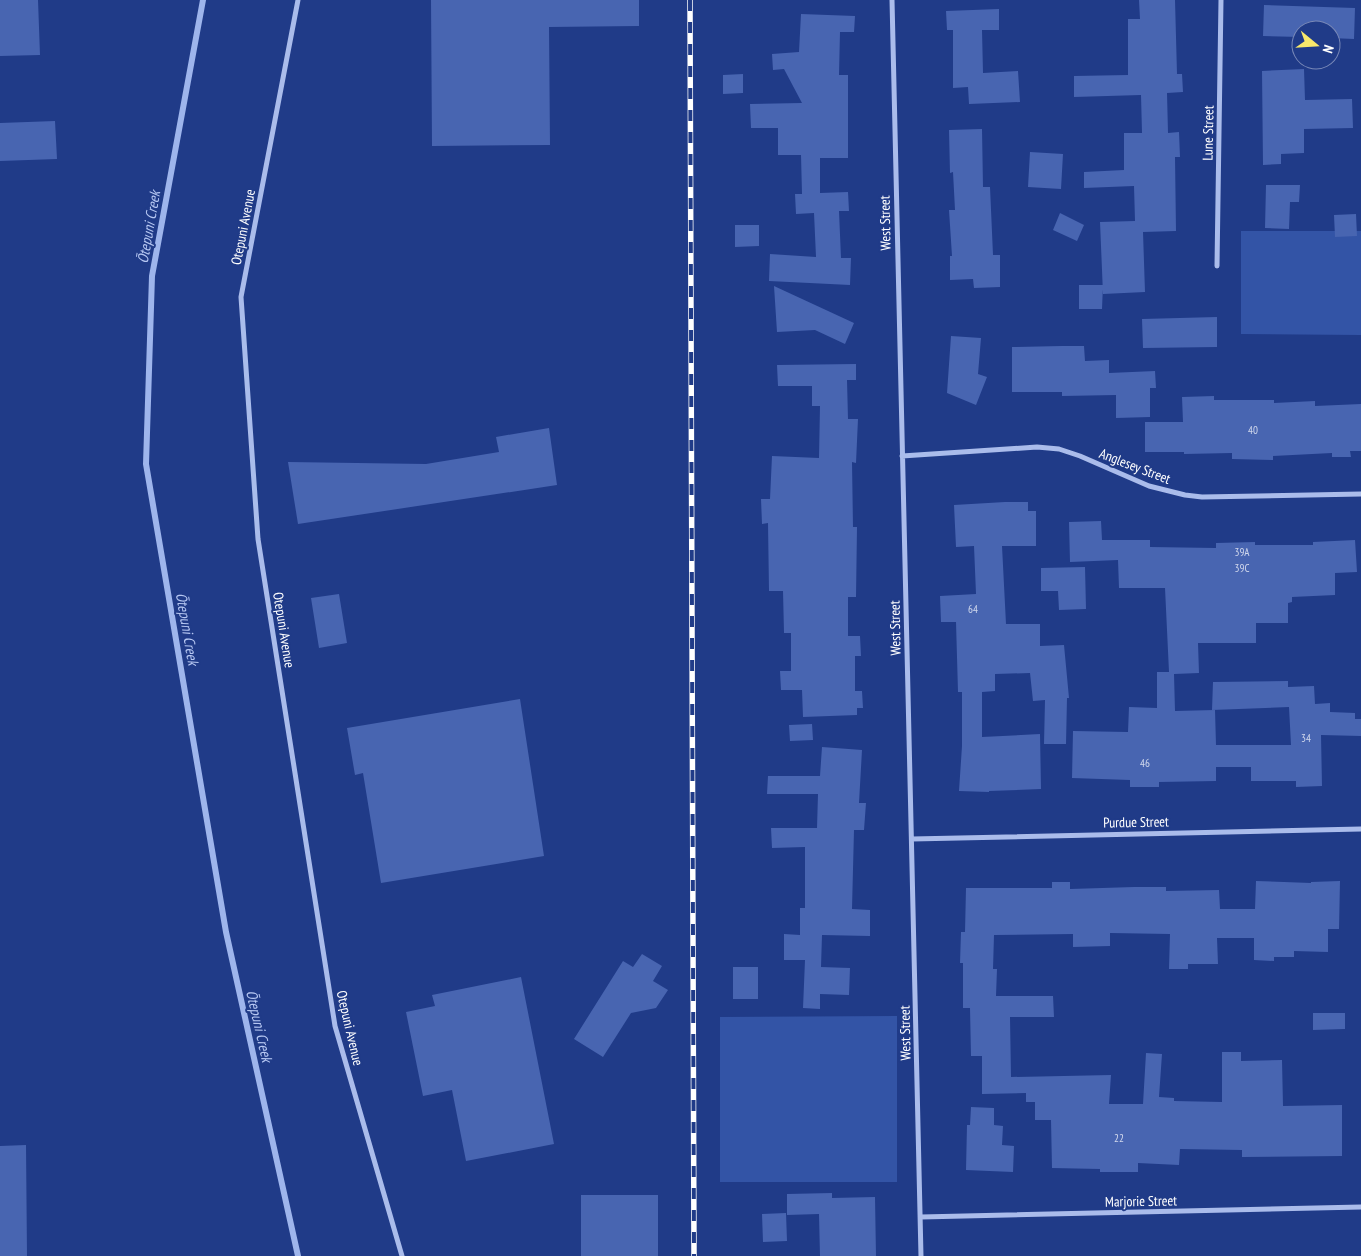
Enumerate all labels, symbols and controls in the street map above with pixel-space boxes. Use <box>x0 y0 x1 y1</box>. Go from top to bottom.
north arrow <box>1291 20 1341 70</box>
text: N <box>1319 43 1338 55</box>
street label: Lune Street <box>1199 105 1217 161</box>
water label: Ōtepuni Creek <box>133 187 165 265</box>
street label: Otepuni Avenue <box>227 188 259 266</box>
street label: West Street <box>876 195 894 251</box>
house number: 40 <box>1248 423 1258 437</box>
street label: Anglesey Street <box>1097 444 1173 488</box>
house number: 39A <box>1234 545 1250 559</box>
house number: 39C <box>1235 561 1249 575</box>
water label: Ōtepuni Creek <box>172 591 204 669</box>
street label: Otepuni Avenue <box>269 591 299 669</box>
street label: West Street <box>886 600 904 656</box>
house number: 64 <box>968 602 978 616</box>
house number: 34 <box>1301 731 1311 745</box>
house number: 46 <box>1140 756 1150 770</box>
street label: Purdue Street <box>1103 812 1169 832</box>
water label: Ōtepuni Creek <box>242 988 277 1066</box>
street label: Otepuni Avenue <box>333 989 367 1068</box>
street label: West Street <box>896 1005 914 1061</box>
house number: 22 <box>1114 1131 1124 1145</box>
street label: Marjorie Street <box>1105 1191 1177 1211</box>

